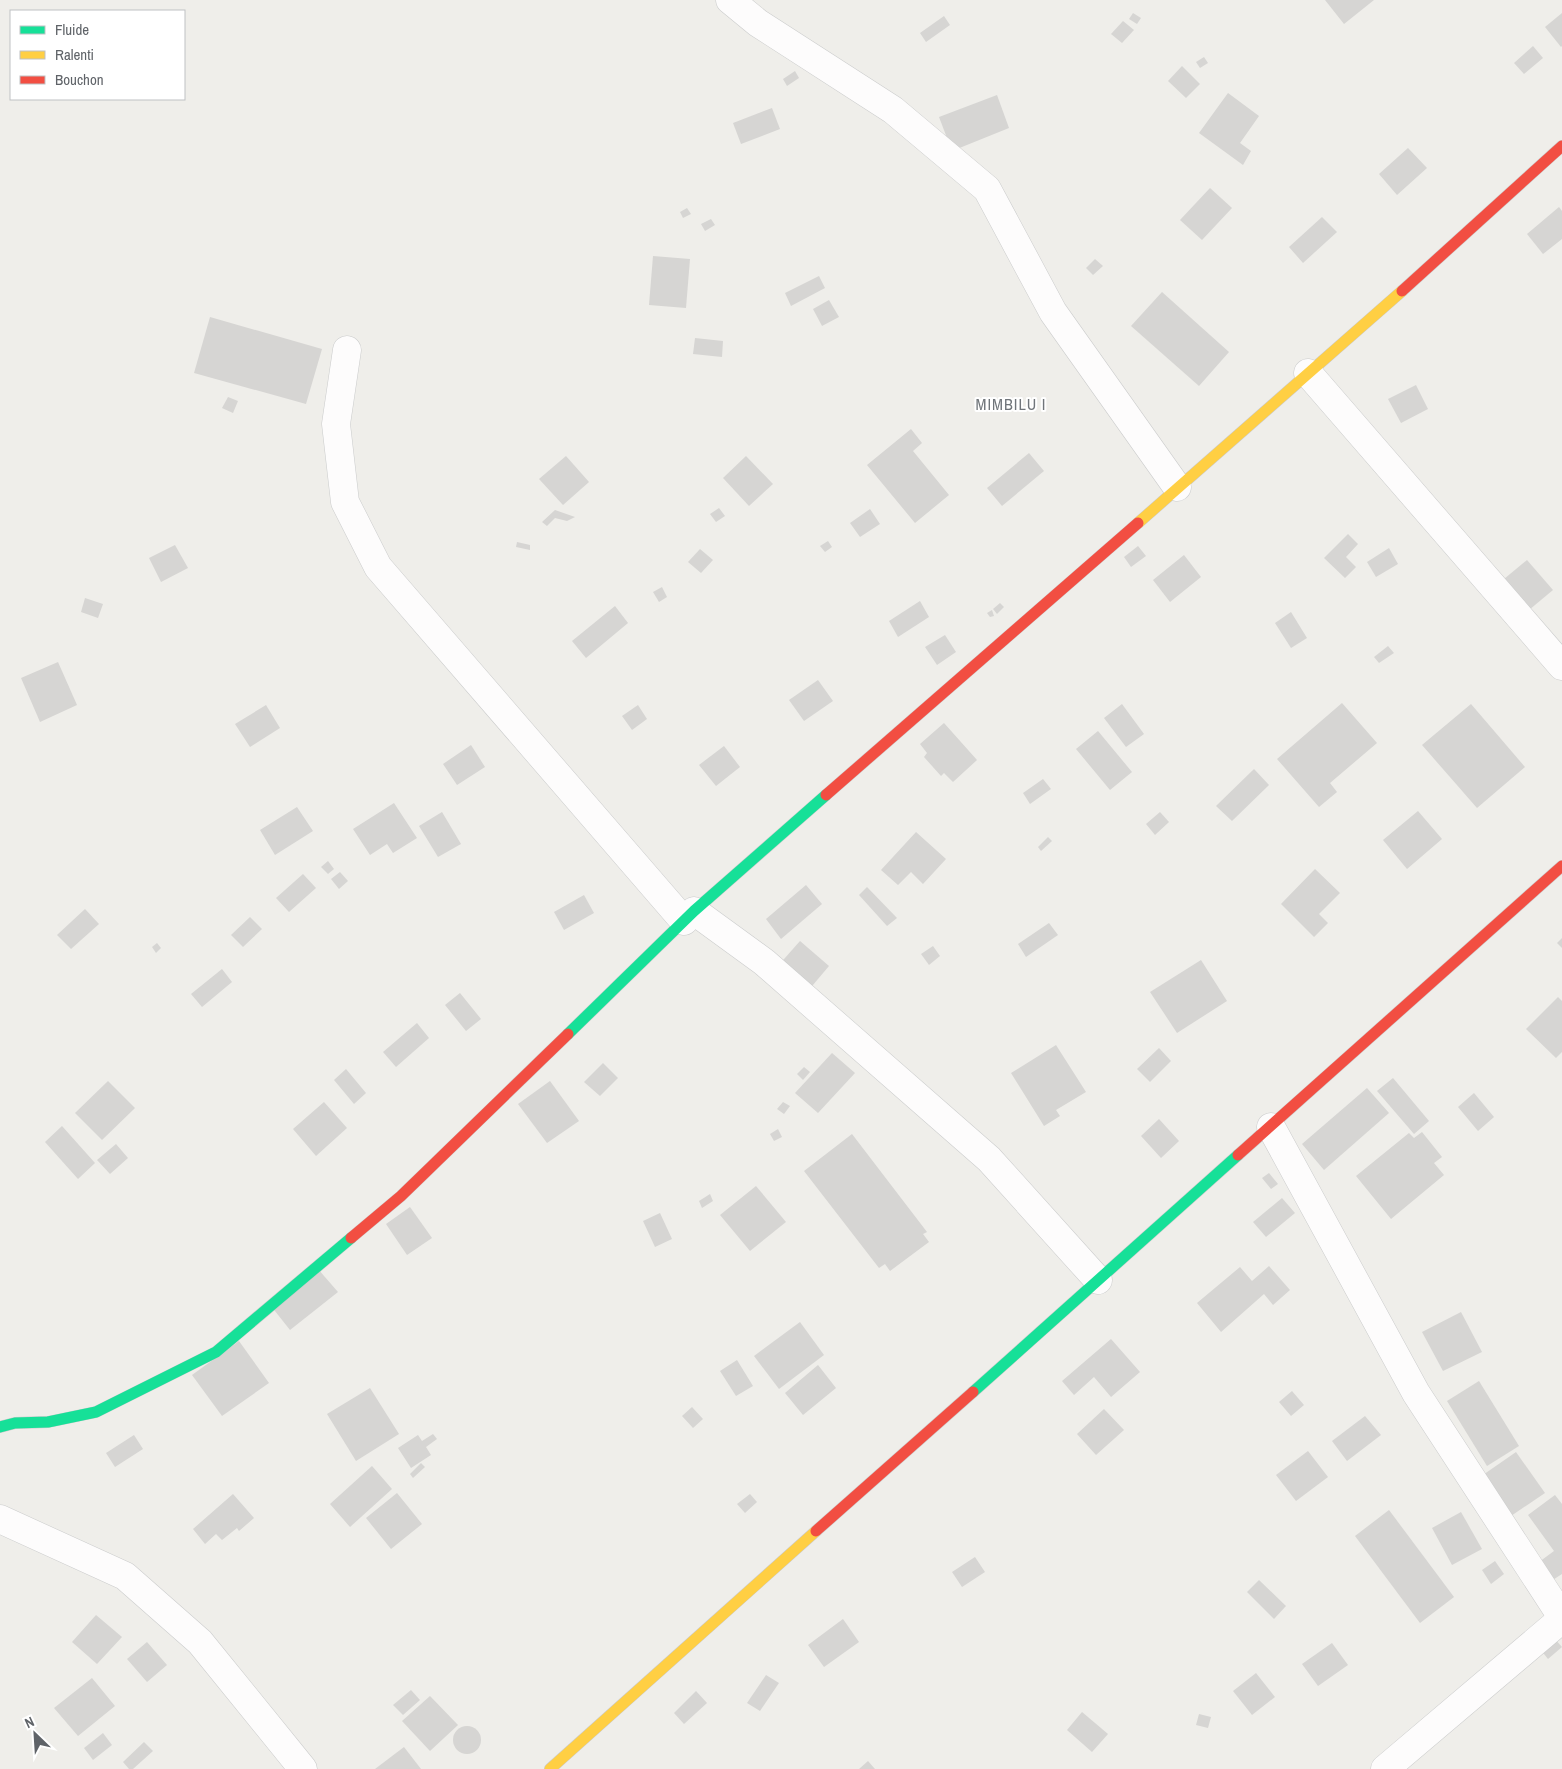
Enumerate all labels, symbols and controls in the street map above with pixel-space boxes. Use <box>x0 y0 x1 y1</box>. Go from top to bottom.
legend <box>10 10 185 100</box>
text: Fluide <box>55 19 89 40</box>
text: Ralenti <box>55 44 94 65</box>
text: Bouchon <box>55 69 104 90</box>
district label: MIMBILU I <box>976 393 1046 415</box>
north arrow <box>10 1709 60 1759</box>
text: N <box>22 1712 37 1732</box>

